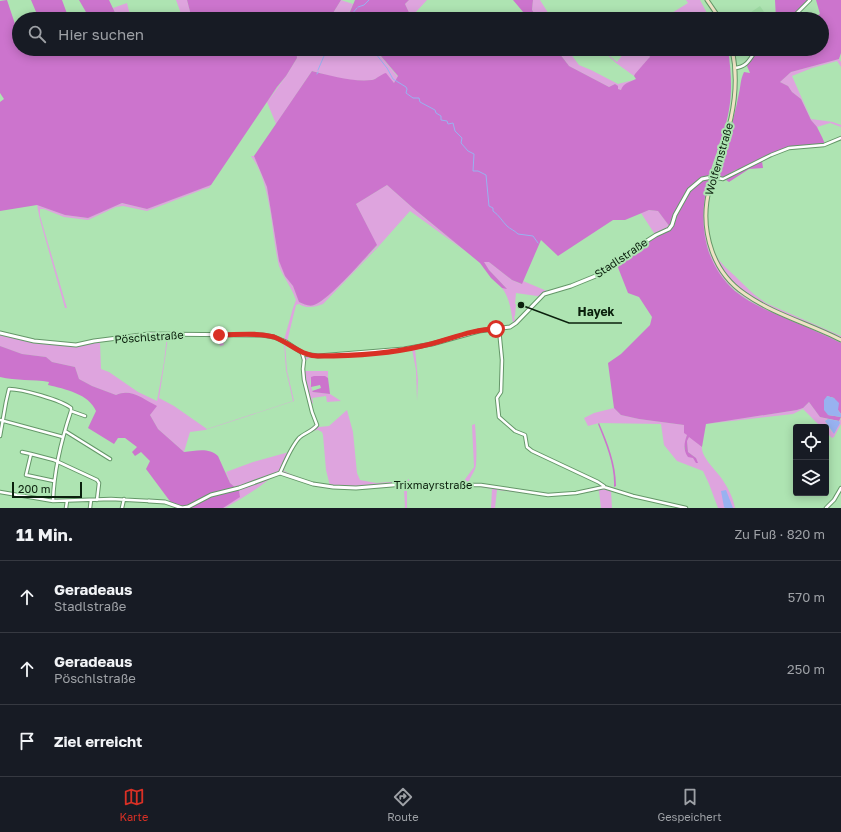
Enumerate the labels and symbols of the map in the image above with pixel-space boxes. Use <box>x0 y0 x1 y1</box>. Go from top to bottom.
street label: Wolfernstraße <box>702 121 735 197</box>
street label: Stadlstraße <box>592 235 650 280</box>
callout: Hayek <box>569 299 622 323</box>
text: Hayek <box>578 304 614 319</box>
route start <box>487 320 505 338</box>
route end <box>210 326 228 344</box>
street label: Pöschlstraße <box>114 328 184 345</box>
street label: Trixmayrstraße <box>394 478 472 491</box>
scale bar <box>12 480 82 499</box>

